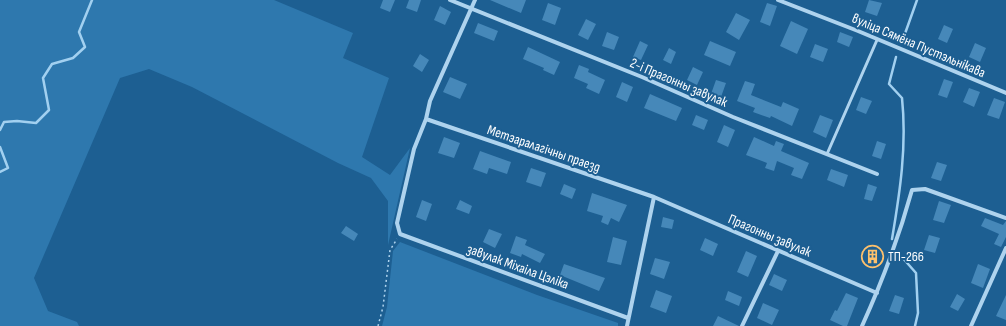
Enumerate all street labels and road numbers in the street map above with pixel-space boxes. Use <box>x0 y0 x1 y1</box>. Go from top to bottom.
street label: вуліца Сямёна Пустэльнікава <box>850 10 988 81</box>
street label: 2-і Прагонны завулак <box>628 54 731 111</box>
street label: Метэаралагічны праезд <box>485 121 603 176</box>
street label: Прагонны завулак <box>726 210 815 261</box>
street label: завулак Міхаіла Цэліка <box>465 240 571 293</box>

